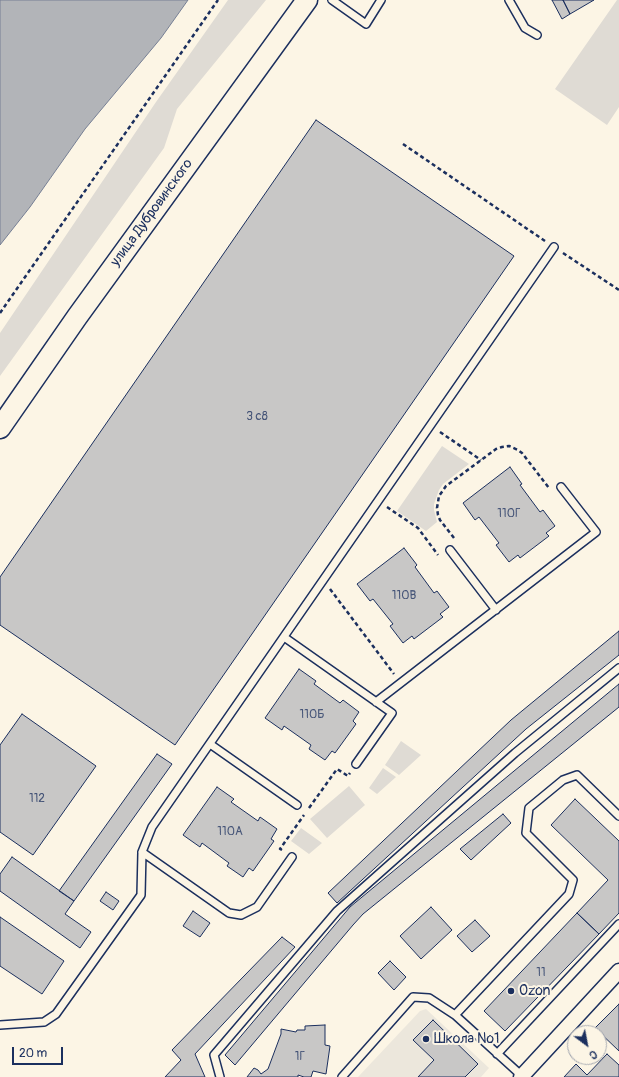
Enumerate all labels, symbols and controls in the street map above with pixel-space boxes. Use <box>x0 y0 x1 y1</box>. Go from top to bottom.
street label: улица Дубровинского <box>107 156 197 270</box>
house number: 3 с8 <box>246 410 268 424</box>
house number: 110Г <box>497 507 521 521</box>
house number: 110В <box>392 589 416 603</box>
house number: 110Б <box>300 708 324 722</box>
house number: 112 <box>29 792 45 806</box>
house number: 110А <box>217 825 243 839</box>
house number: 11 <box>536 966 546 980</box>
place label: Ozon <box>519 983 550 999</box>
marker: Ozon <box>506 986 516 996</box>
north arrow <box>567 1025 607 1065</box>
place label: Школа №1 <box>434 1031 500 1047</box>
marker: Школа №1 <box>421 1034 431 1044</box>
scale bar <box>14 1039 65 1065</box>
text: 20 m <box>19 1046 47 1061</box>
text: С <box>587 1047 599 1062</box>
house number: 1Г <box>295 1050 305 1064</box>

